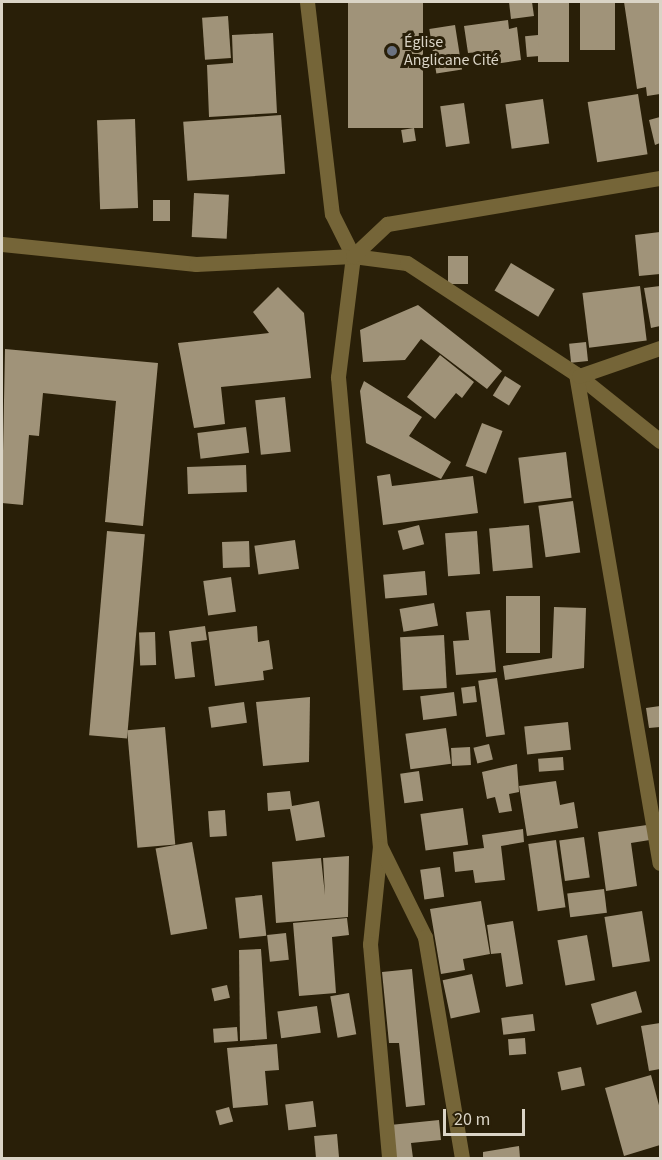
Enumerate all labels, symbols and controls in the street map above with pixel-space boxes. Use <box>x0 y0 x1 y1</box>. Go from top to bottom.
place label: Église Anglicane Cité <box>404 32 499 70</box>
marker: Église Anglicane Cité <box>385 44 399 58</box>
scale bar <box>446 1097 528 1135</box>
text: 20 m <box>454 1107 490 1132</box>

